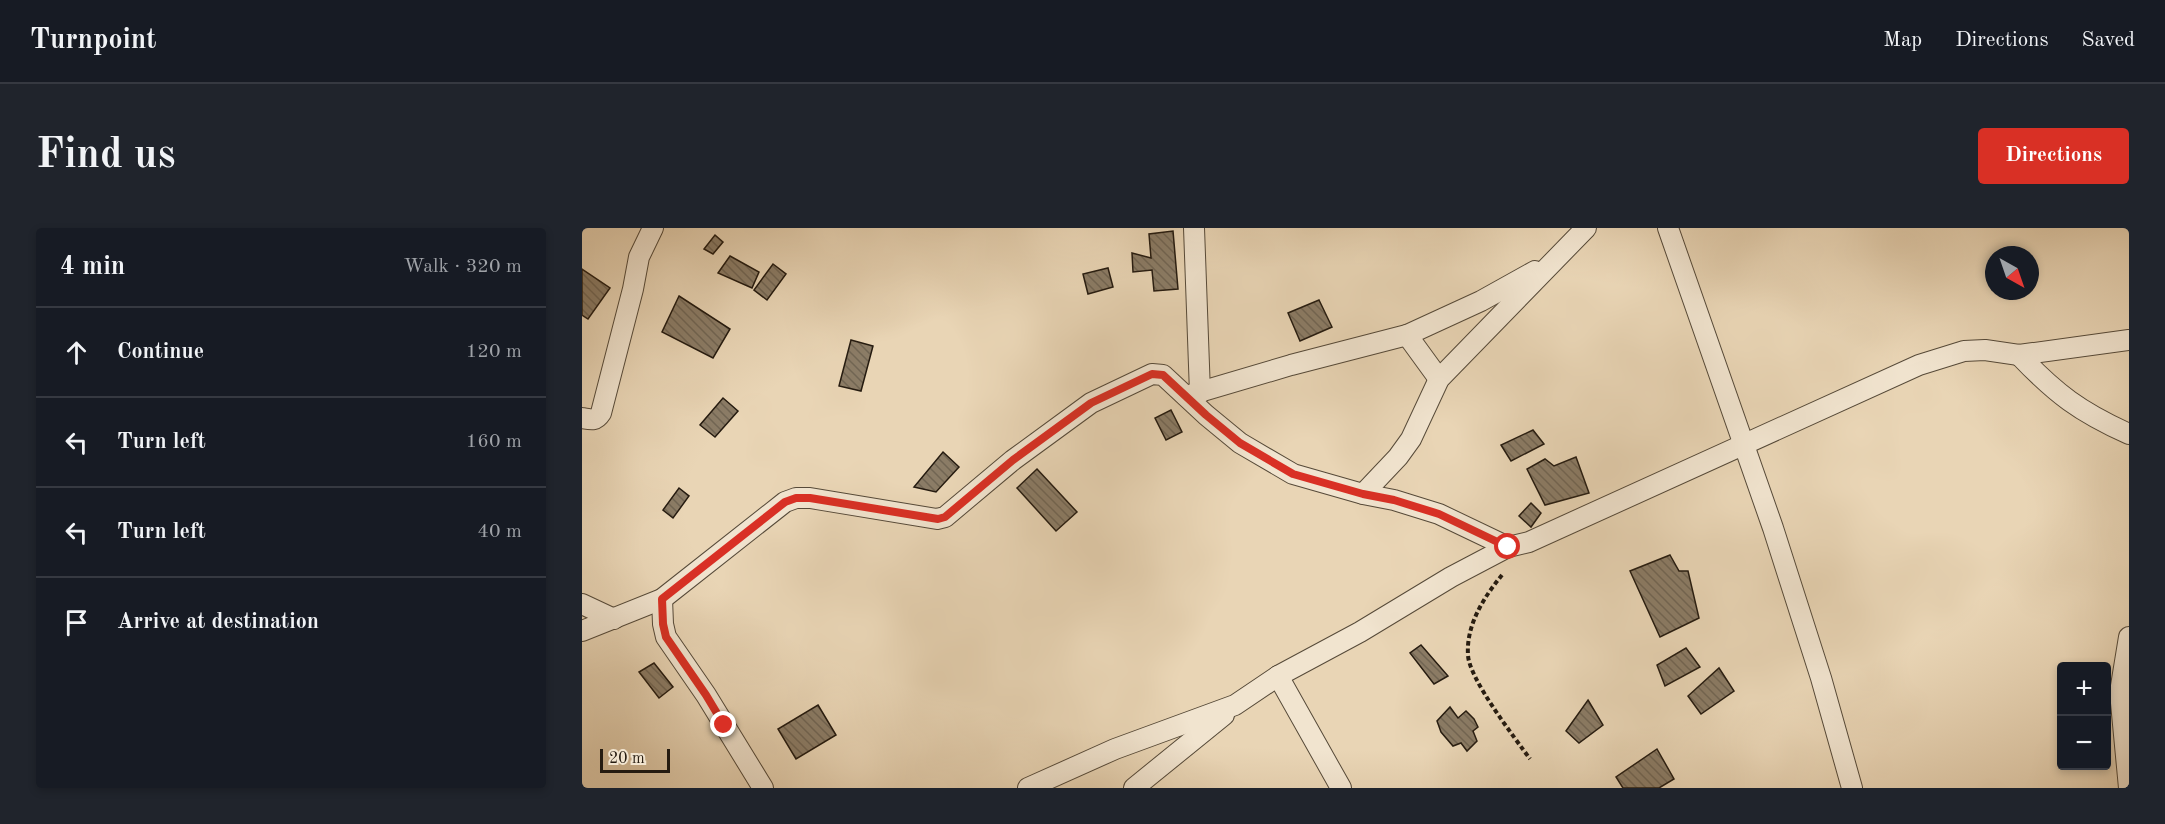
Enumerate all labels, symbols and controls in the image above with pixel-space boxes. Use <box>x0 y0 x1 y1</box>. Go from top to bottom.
text: Turnpoint <box>30 27 157 55</box>
text: Map <box>1883 30 1922 51</box>
text: Directions <box>1955 30 2049 51</box>
text: Saved <box>2082 30 2135 51</box>
button: Directions <box>1978 128 2129 184</box>
text: Find us <box>36 135 175 177</box>
north arrow <box>1985 246 2039 300</box>
text: 4 min <box>60 254 125 280</box>
text: Walk · 320 m <box>403 257 522 277</box>
icon: ahead <box>60 336 93 369</box>
text: Continue <box>117 341 204 363</box>
text: 120 m <box>466 342 522 362</box>
icon: left <box>60 426 93 459</box>
text: Turn left <box>117 431 206 453</box>
text: 160 m <box>466 432 522 452</box>
icon: left <box>60 516 93 549</box>
text: Turn left <box>117 521 206 543</box>
text: 40 m <box>477 522 522 542</box>
route start <box>1494 533 1520 559</box>
icon: arrive <box>60 606 93 639</box>
text: Arrive at destination <box>117 611 319 633</box>
map controls <box>2057 662 2111 770</box>
button: + <box>2057 662 2111 716</box>
route end <box>710 711 736 737</box>
button: − <box>2057 716 2111 770</box>
scale bar <box>600 746 670 774</box>
text: 20 m <box>609 751 645 767</box>

